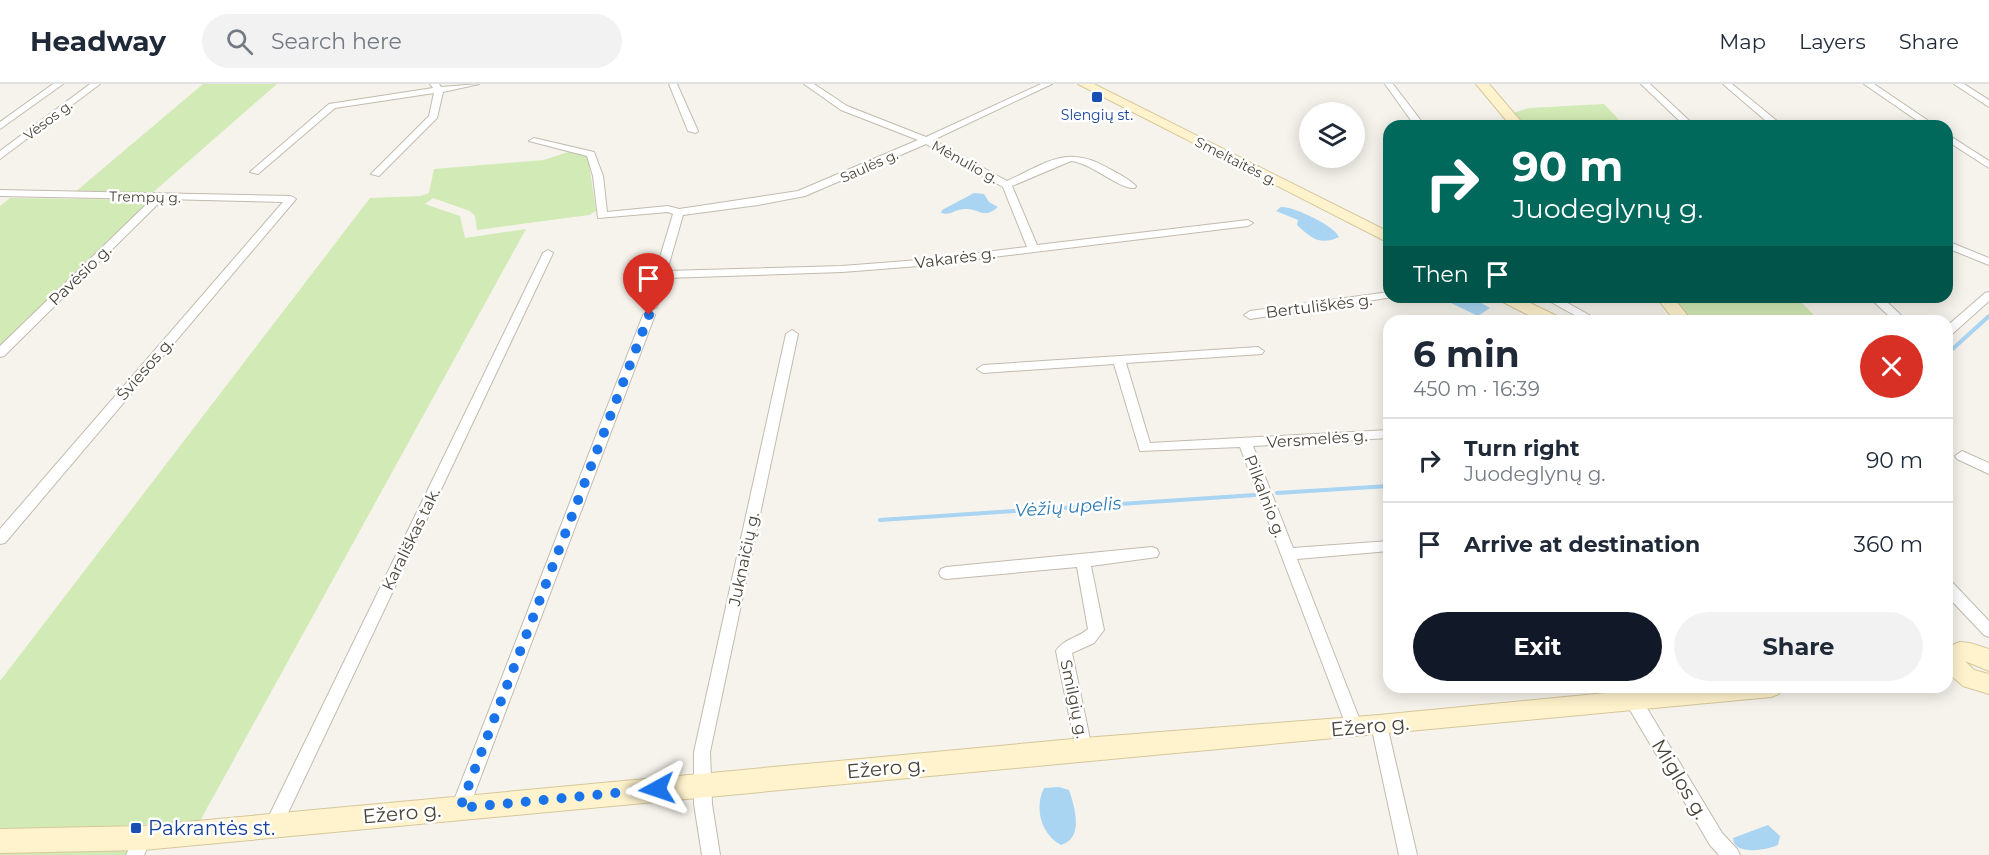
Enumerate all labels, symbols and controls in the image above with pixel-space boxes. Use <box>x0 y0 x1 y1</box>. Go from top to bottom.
search box <box>202 14 622 68</box>
text: Headway <box>30 24 166 58</box>
icon: search <box>223 25 256 58</box>
text: Search here <box>271 28 402 55</box>
text: Map <box>1719 29 1766 54</box>
text: Layers <box>1799 29 1866 54</box>
text: Share <box>1899 29 1959 54</box>
marker: Slengių st. <box>1090 90 1104 104</box>
street label: Vėsos g. <box>20 96 76 144</box>
map controls <box>1299 102 1365 168</box>
button: layers <box>1299 102 1365 168</box>
place label: Slengių st. <box>1061 106 1133 124</box>
street label: Smeltaitės g. <box>1192 133 1280 189</box>
street label: Mėnulio g. <box>929 136 1001 188</box>
text: 90 m <box>1512 140 1623 192</box>
icon: right <box>1413 144 1491 222</box>
street label: Saulės g. <box>837 145 901 187</box>
street label: Trempų g. <box>109 187 181 207</box>
text: Juodeglynų g. <box>1512 192 1703 225</box>
street label: Pavėsio g. <box>45 241 115 309</box>
street label: Vakarės g. <box>914 244 996 272</box>
pin <box>623 253 674 315</box>
icon: arrive <box>1481 258 1514 291</box>
text: Then <box>1413 261 1469 288</box>
icon: arrive <box>632 262 665 295</box>
street label: Bertuliškės g. <box>1265 290 1373 322</box>
text: 6 min <box>1413 332 1520 376</box>
street label: Šviesos g. <box>113 334 177 404</box>
button: close <box>1860 335 1923 398</box>
text: 450 m · 16:39 <box>1413 377 1540 401</box>
street label: Versmelės g. <box>1266 426 1368 452</box>
text: Turn right <box>1464 435 1579 462</box>
icon: right <box>1413 444 1446 477</box>
text: 90 m <box>1866 447 1923 474</box>
street label: Pilkalnio g. <box>1241 452 1289 540</box>
text: Juodeglynų g. <box>1464 462 1606 486</box>
street label: Karališkas tak. <box>378 485 444 593</box>
water label: Vėžių upelis <box>1014 492 1122 522</box>
street label: Juknaičių g. <box>725 510 763 609</box>
icon: arrive <box>1413 528 1446 561</box>
text: Arrive at destination <box>1464 531 1700 558</box>
text: 360 m <box>1854 531 1923 558</box>
button: Exit <box>1413 612 1662 681</box>
button: Share <box>1674 612 1923 681</box>
street label: Smilgių g. <box>1056 658 1092 740</box>
street label: Ežero g. <box>1330 711 1410 741</box>
street label: Miglos g. <box>1647 735 1713 823</box>
street label: Ežero g. <box>846 753 926 783</box>
position arrow <box>625 757 689 821</box>
street label: Ežero g. <box>362 798 442 828</box>
place label: Pakrantės st. <box>148 816 275 840</box>
marker: Pakrantės st. <box>129 821 143 835</box>

